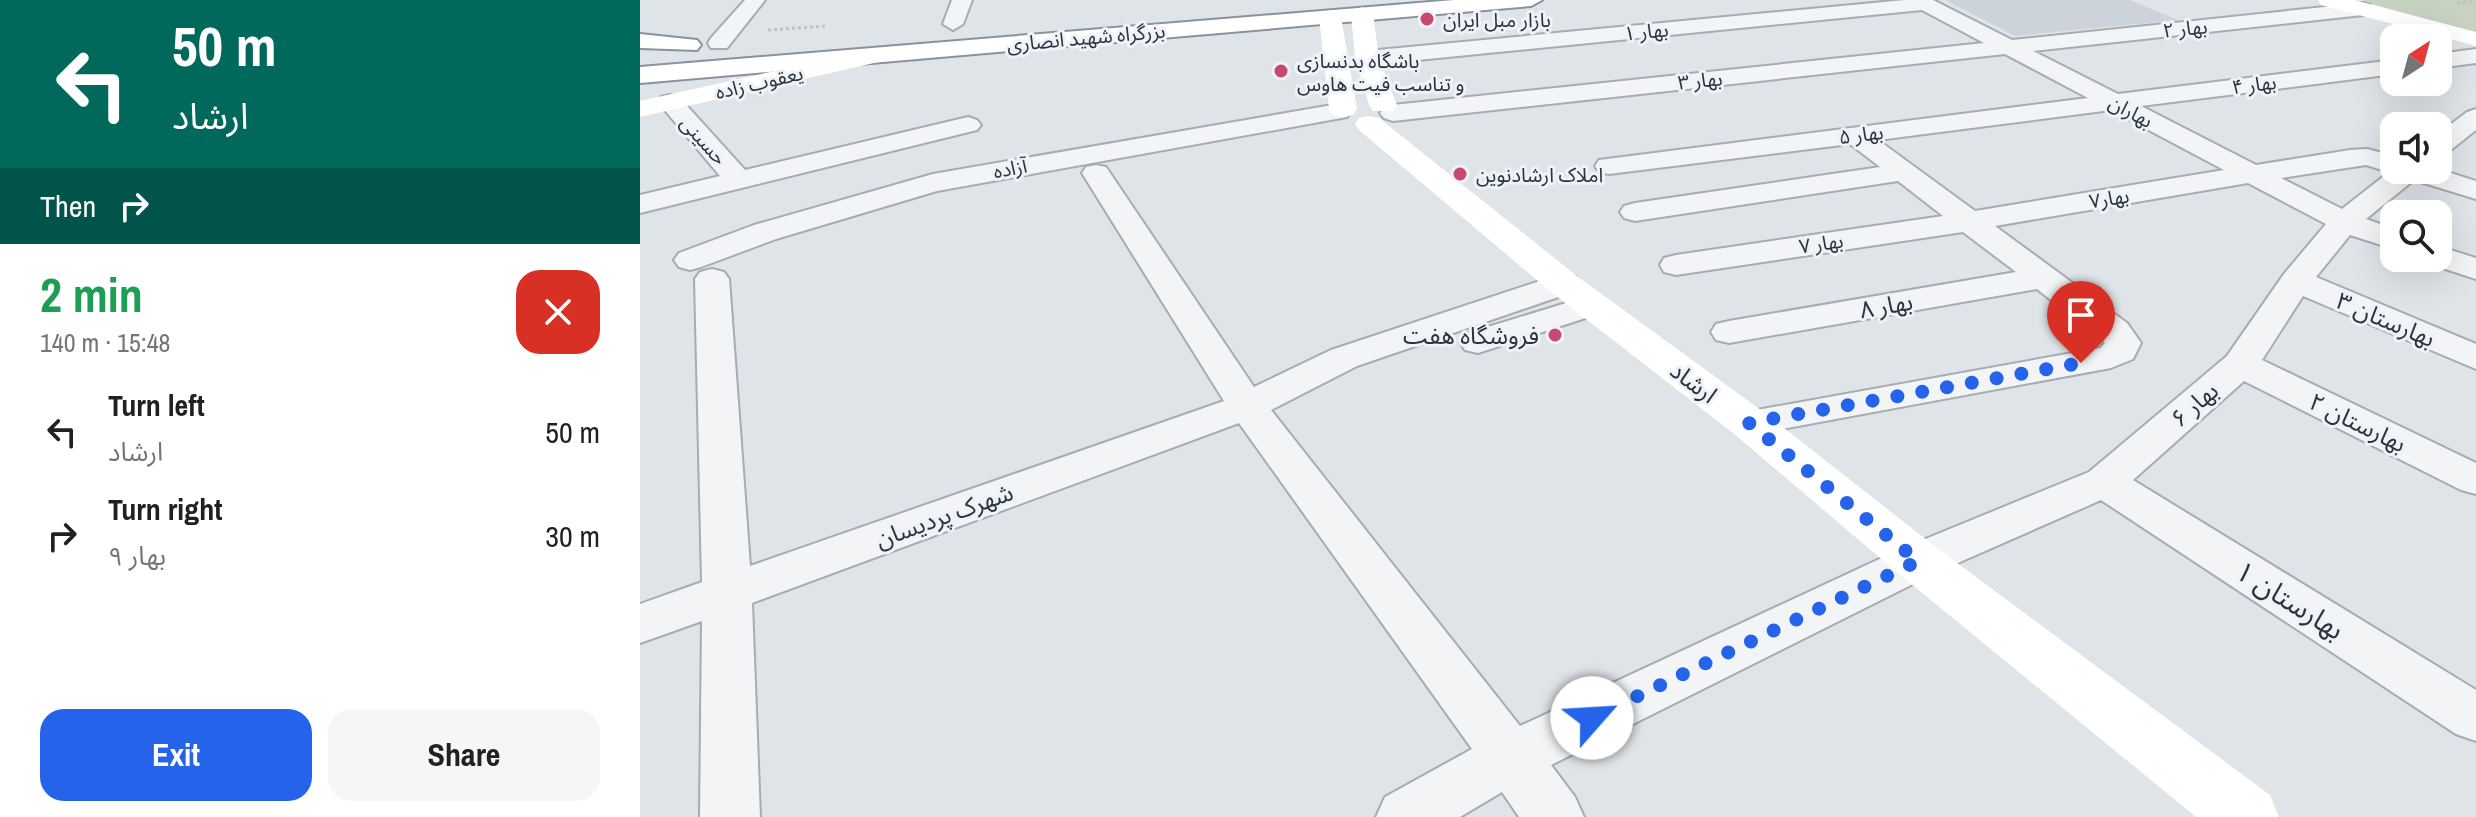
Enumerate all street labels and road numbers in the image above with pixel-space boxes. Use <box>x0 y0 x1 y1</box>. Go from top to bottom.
street label: بهار ۲ <box>2161 12 2209 44</box>
street label: بهار ۱ <box>1622 15 1670 47</box>
street label: بزرگراه شهید انصاری <box>1006 17 1166 57</box>
street label: یعقوب زاده <box>712 59 806 105</box>
street label: بهار ۳ <box>1676 64 1724 96</box>
street label: بهار ۴ <box>2230 68 2278 100</box>
street label: بهاران <box>2104 88 2158 134</box>
street label: حسینی <box>675 109 733 171</box>
street label: بهار ۵ <box>1837 118 1885 150</box>
street label: آزاده <box>991 151 1030 184</box>
street label: بهار۷ <box>2087 182 2131 214</box>
street label: بهار ۷ <box>1797 227 1845 259</box>
street label: بهارستان ۳ <box>2332 284 2440 354</box>
street label: بهار ۸ <box>1857 285 1915 325</box>
street label: ارشاد <box>1664 354 1724 410</box>
street label: بهار ۶ <box>2163 374 2225 434</box>
street label: بهارستان ۲ <box>2304 385 2412 459</box>
street label: شهرک پردیسان <box>871 475 1017 555</box>
street label: بهارستان ۱ <box>2228 552 2352 648</box>

